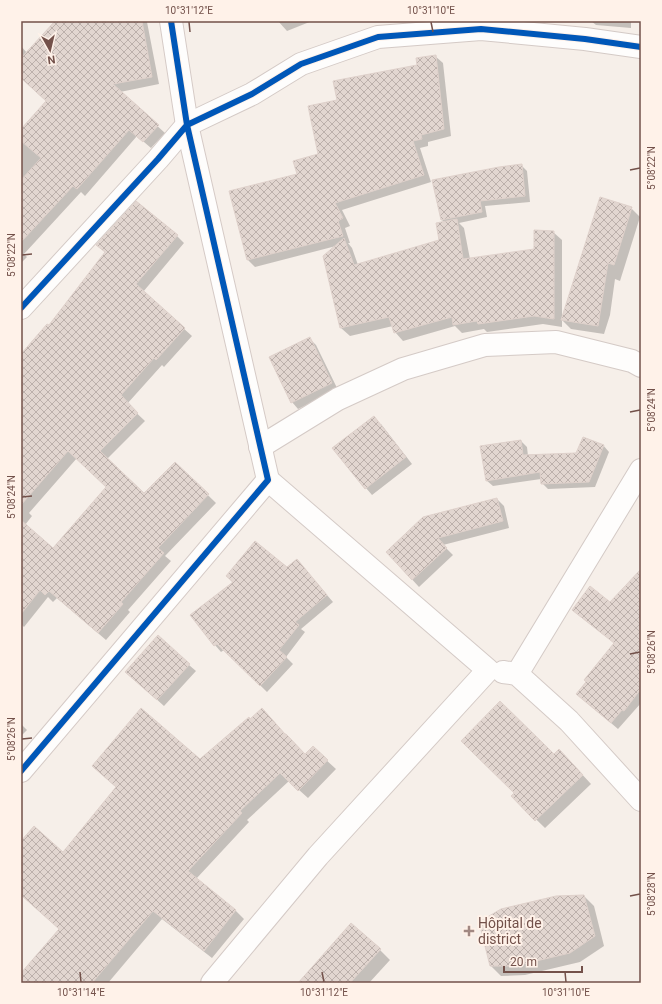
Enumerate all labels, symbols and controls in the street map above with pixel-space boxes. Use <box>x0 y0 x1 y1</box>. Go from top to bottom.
text: 10°31'12"E <box>165 5 213 16</box>
text: 10°31'10"E <box>407 5 455 16</box>
north arrow <box>30 30 70 70</box>
text: N <box>46 52 56 66</box>
text: 5°08'22"N <box>646 146 657 190</box>
text: 5°08'22"N <box>6 233 17 277</box>
text: 5°08'24"N <box>646 388 657 432</box>
text: 5°08'24"N <box>6 475 17 519</box>
text: 5°08'26"N <box>646 630 657 674</box>
text: 5°08'26"N <box>6 717 17 761</box>
text: 5°08'28"N <box>646 872 657 916</box>
place label: Hôpital de district <box>478 915 542 947</box>
marker: Hôpital de district <box>463 925 475 937</box>
scale bar <box>504 948 582 974</box>
text: 20 m <box>510 955 537 969</box>
text: 10°31'14"E <box>57 987 105 998</box>
text: 10°31'12"E <box>300 987 348 998</box>
text: 10°31'10"E <box>542 987 590 998</box>

